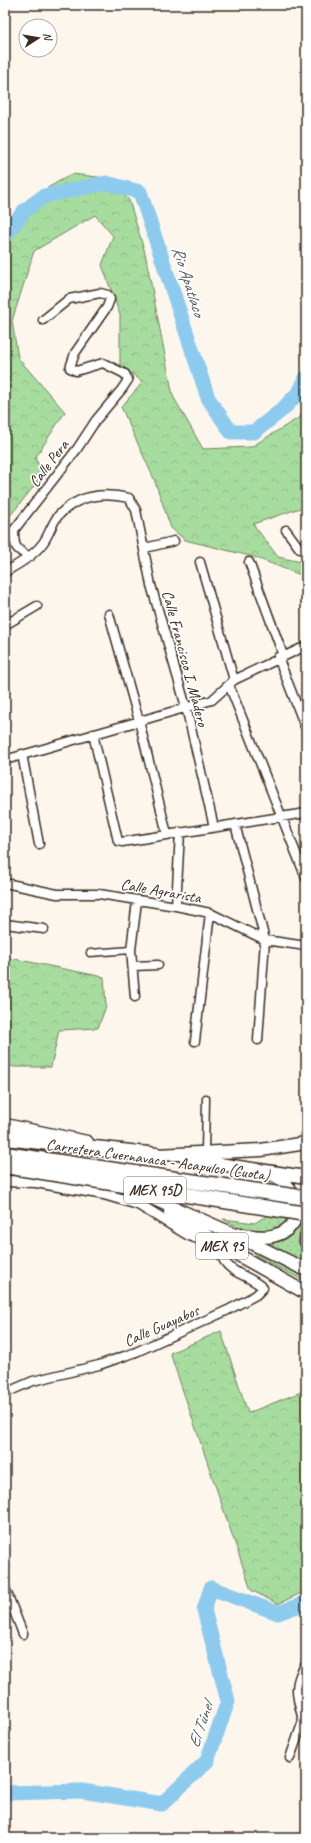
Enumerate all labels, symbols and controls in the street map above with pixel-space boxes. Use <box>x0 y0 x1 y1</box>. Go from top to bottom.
north arrow <box>18 18 58 58</box>
text: N <box>40 31 56 43</box>
water label: Rio Apatlaco <box>167 244 211 322</box>
street label: Calle Pera <box>24 435 74 491</box>
street label: Calle Francisco I. Madero <box>157 588 213 730</box>
street label: Calle Agrarista <box>119 874 204 908</box>
street label: Carretera Cuernavaca - Acapulco (Cuota) <box>45 1134 272 1186</box>
road number: MEX 95D <box>124 1177 186 1203</box>
road number: MEX 95 <box>196 1233 248 1259</box>
street label: Calle Guayabos <box>121 1300 203 1351</box>
water label: El Túnel <box>183 1694 220 1750</box>

